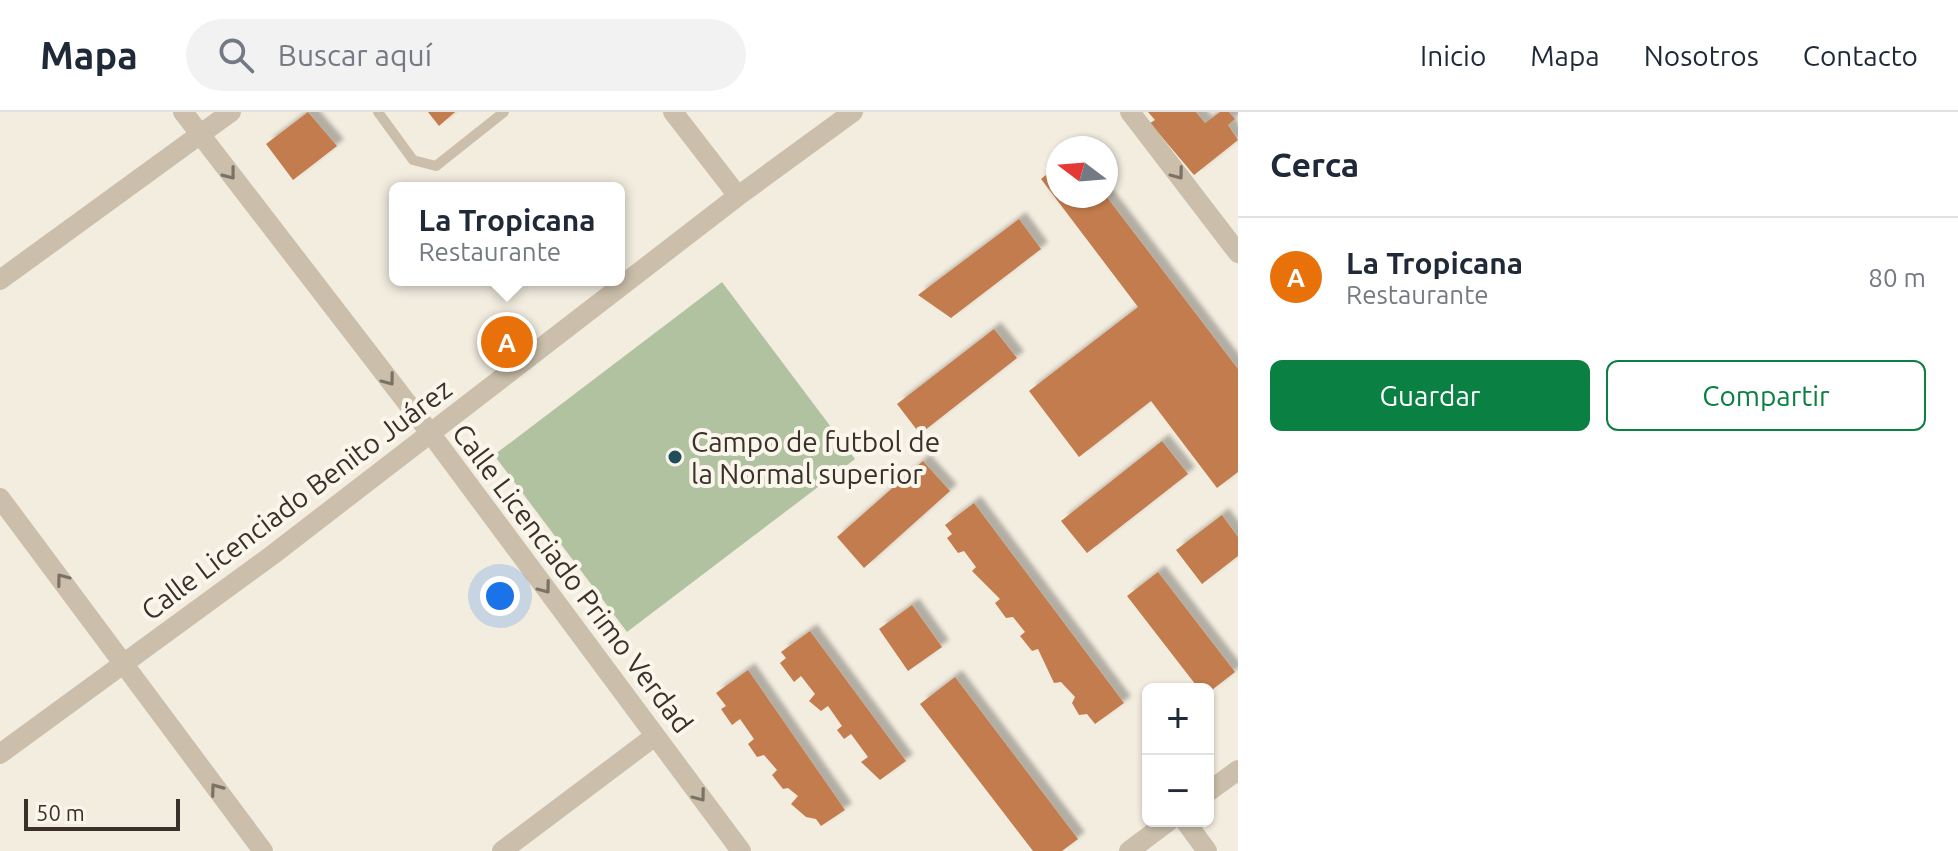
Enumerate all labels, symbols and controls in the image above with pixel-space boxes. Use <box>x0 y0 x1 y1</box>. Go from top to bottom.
search box <box>186 19 746 91</box>
icon: search <box>214 33 258 77</box>
text: Mapa <box>40 34 138 76</box>
text: Buscar aquí <box>278 38 432 72</box>
text: Inicio <box>1420 40 1486 71</box>
text: Mapa <box>1530 40 1600 71</box>
text: Nosotros <box>1644 40 1759 71</box>
text: Contacto <box>1803 40 1918 71</box>
north arrow <box>1046 136 1118 208</box>
text: Cerca <box>1270 145 1359 183</box>
one-way arrow <box>221 165 235 180</box>
one-way arrow <box>1168 165 1182 180</box>
popup <box>389 182 625 286</box>
text: La Tropicana <box>418 203 596 237</box>
text: Restaurante <box>418 237 561 266</box>
text: La Tropicana <box>1346 246 1523 280</box>
text: A <box>1287 263 1305 292</box>
text: 80 m <box>1868 263 1926 292</box>
text: Restaurante <box>1346 280 1489 309</box>
pin: A <box>481 312 533 372</box>
button: Guardar <box>1270 360 1590 431</box>
button: Compartir <box>1606 360 1926 431</box>
one-way arrow <box>380 371 394 385</box>
street label: Calle Licenciado Benito Juárez <box>135 372 457 626</box>
street label: Calle Licenciado Primo Verdad <box>447 418 699 738</box>
place label: Campo de futbol de la Normal superior <box>691 426 940 489</box>
marker: Campo de futbol de la Normal superior <box>666 448 684 466</box>
one-way arrow <box>57 573 71 588</box>
your location <box>480 576 520 616</box>
one-way arrow <box>535 579 549 594</box>
map controls <box>1142 683 1214 827</box>
button: + <box>1142 683 1214 755</box>
button: − <box>1142 755 1214 827</box>
one-way arrow <box>211 783 226 797</box>
one-way arrow <box>691 787 705 802</box>
scale bar <box>24 795 180 831</box>
text: 50 m <box>36 800 85 825</box>

